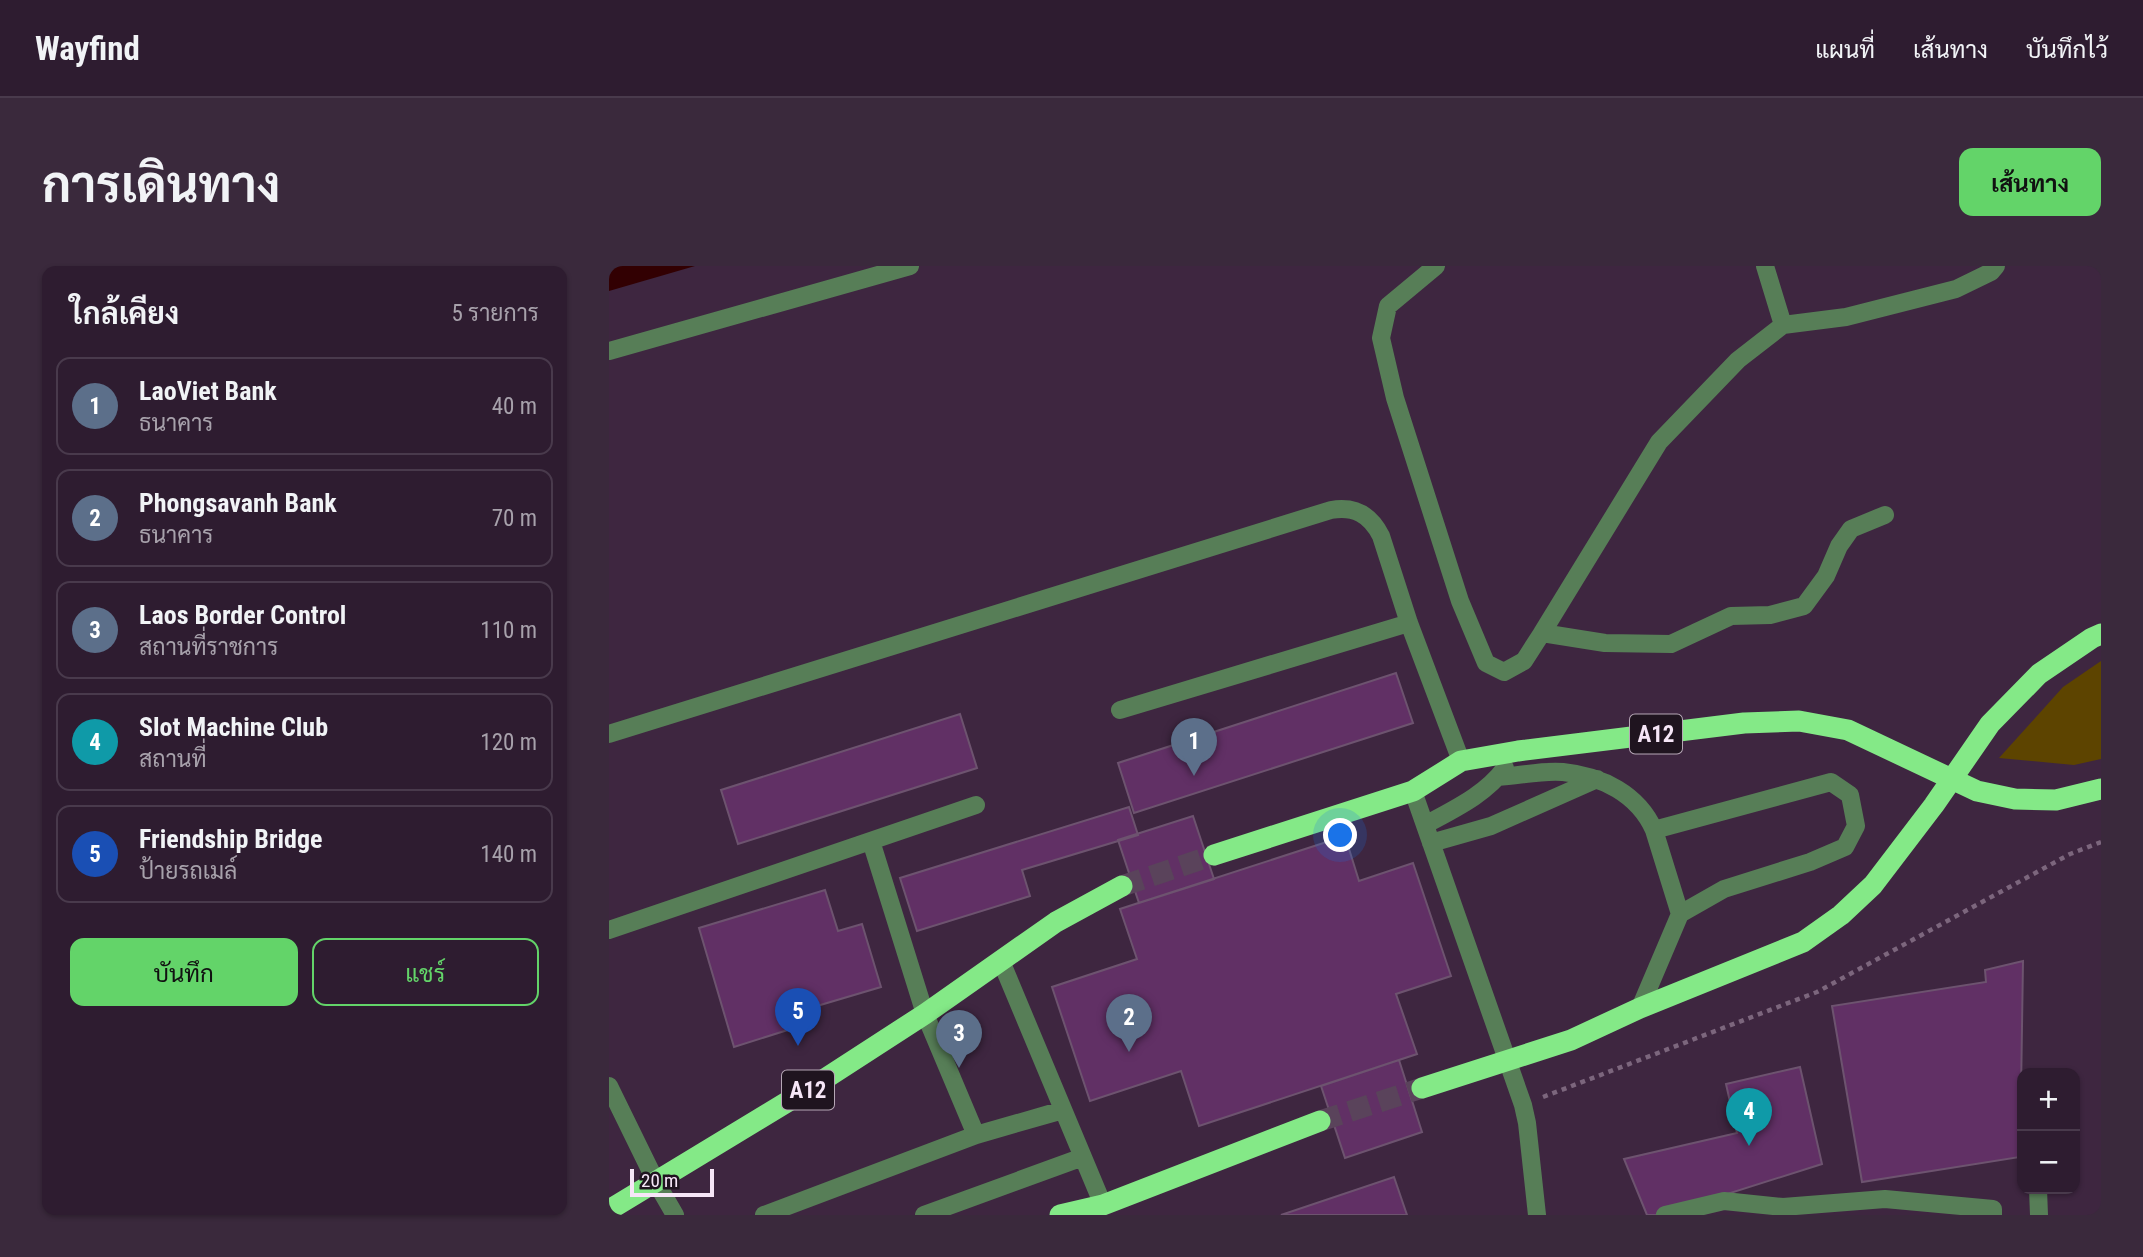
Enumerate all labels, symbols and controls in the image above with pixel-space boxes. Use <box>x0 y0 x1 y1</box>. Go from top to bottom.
text: Wayfind <box>35 29 140 68</box>
text: แผนที่ <box>1815 36 1875 64</box>
text: เส้นทาง <box>1913 36 1988 64</box>
text: บันทึกไว้ <box>2026 36 2108 64</box>
button: เส้นทาง <box>1959 148 2101 216</box>
text: การเดินทาง <box>42 157 280 214</box>
text: ใกล้เคียง <box>70 296 179 331</box>
text: 5 รายการ <box>451 300 539 327</box>
text: LaoViet Bank <box>139 376 277 406</box>
text: 1 <box>89 393 101 420</box>
text: 40 m <box>492 393 537 420</box>
text: ธนาคาร <box>139 410 213 437</box>
text: Phongsavanh Bank <box>139 488 337 518</box>
text: 2 <box>89 505 101 532</box>
text: 70 m <box>492 505 537 532</box>
text: ธนาคาร <box>139 522 213 549</box>
text: Laos Border Control <box>139 600 346 630</box>
text: 3 <box>89 617 101 644</box>
text: 110 m <box>480 617 537 644</box>
text: สถานที่ราชการ <box>139 634 278 661</box>
text: Slot Machine Club <box>139 712 328 742</box>
road number: A12 <box>1630 714 1682 754</box>
pin: 1 <box>1171 718 1217 776</box>
text: 4 <box>89 729 101 756</box>
text: 120 m <box>480 729 537 756</box>
text: สถานที่ <box>139 746 207 773</box>
your location <box>1323 818 1357 852</box>
text: Friendship Bridge <box>139 824 323 854</box>
text: 5 <box>89 841 101 868</box>
text: 140 m <box>480 841 537 868</box>
text: ป้ายรถเมล์ <box>139 858 237 885</box>
button: บันทึก <box>70 938 298 1006</box>
button: แชร์ <box>312 938 539 1006</box>
pin: 5 <box>775 988 821 1046</box>
pin: 2 <box>1106 994 1152 1052</box>
pin: 3 <box>936 1010 982 1068</box>
map controls <box>2017 1068 2080 1194</box>
button: + <box>2017 1068 2080 1131</box>
road number: A12 <box>782 1070 834 1110</box>
pin: 4 <box>1726 1088 1772 1146</box>
button: − <box>2017 1131 2080 1194</box>
scale bar <box>630 1166 714 1198</box>
text: 20 m <box>641 1169 678 1192</box>

